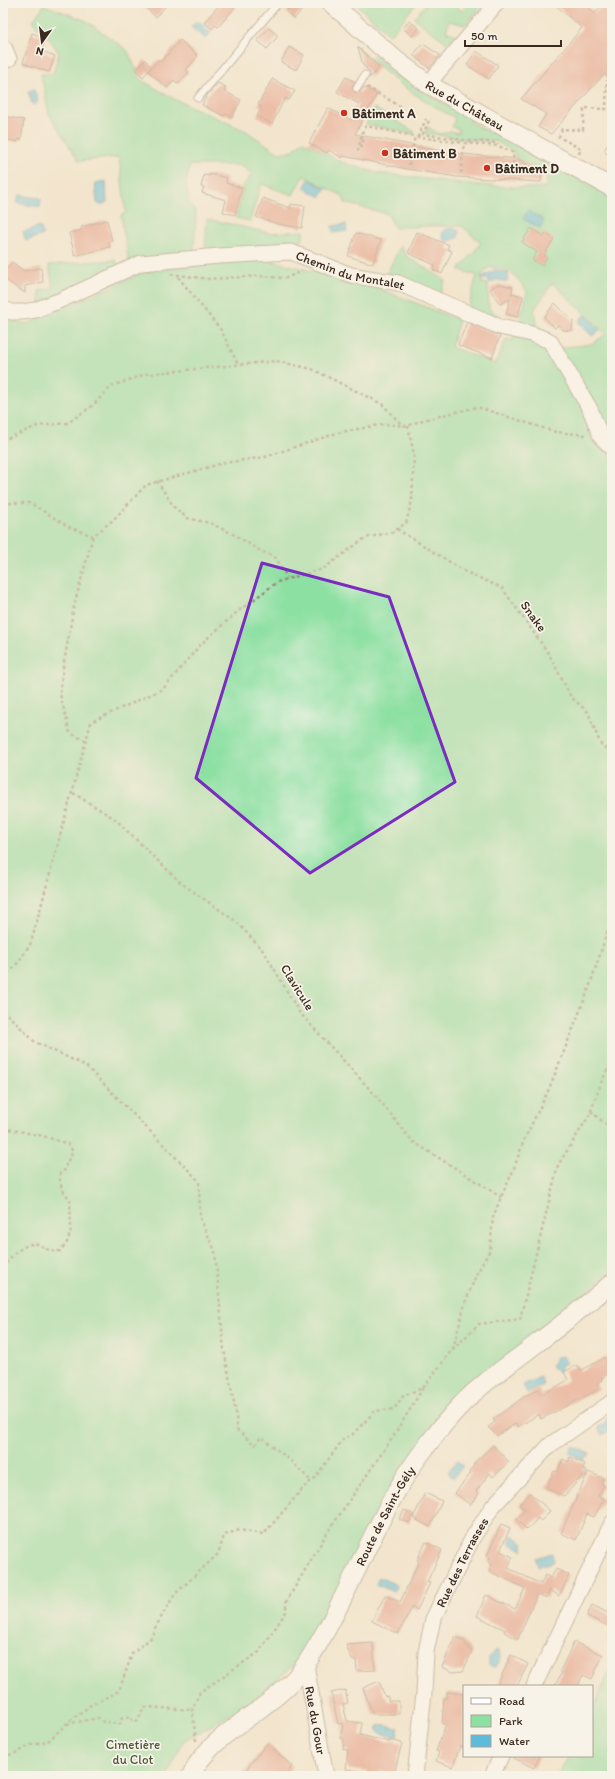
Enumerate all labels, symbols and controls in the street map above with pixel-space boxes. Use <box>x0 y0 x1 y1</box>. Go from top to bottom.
north arrow <box>22 22 62 62</box>
scale bar <box>465 22 561 48</box>
text: 50 m <box>471 29 497 43</box>
text: N <box>35 44 45 58</box>
street label: Rue du Château <box>423 77 507 134</box>
place label: Bâtiment A <box>352 106 416 121</box>
marker: Bâtiment A <box>339 108 349 118</box>
place label: Bâtiment B <box>393 146 457 161</box>
marker: Bâtiment B <box>380 148 390 158</box>
place label: Bâtiment D <box>495 161 559 176</box>
marker: Bâtiment D <box>482 163 492 173</box>
street label: Chemin du Montalet <box>294 248 407 293</box>
street label: Snake <box>517 598 550 635</box>
street label: Clavicule <box>278 962 318 1013</box>
street label: Route de Saint-Gély <box>353 1463 418 1568</box>
street label: Rue des Terrasses <box>433 1515 492 1610</box>
street label: Rue du Gour <box>302 1685 329 1756</box>
legend <box>463 1685 593 1757</box>
text: Road <box>499 1694 525 1708</box>
text: Park <box>499 1714 523 1728</box>
text: Water <box>499 1734 530 1748</box>
park label: Cimetière du Clot <box>106 1737 160 1767</box>

